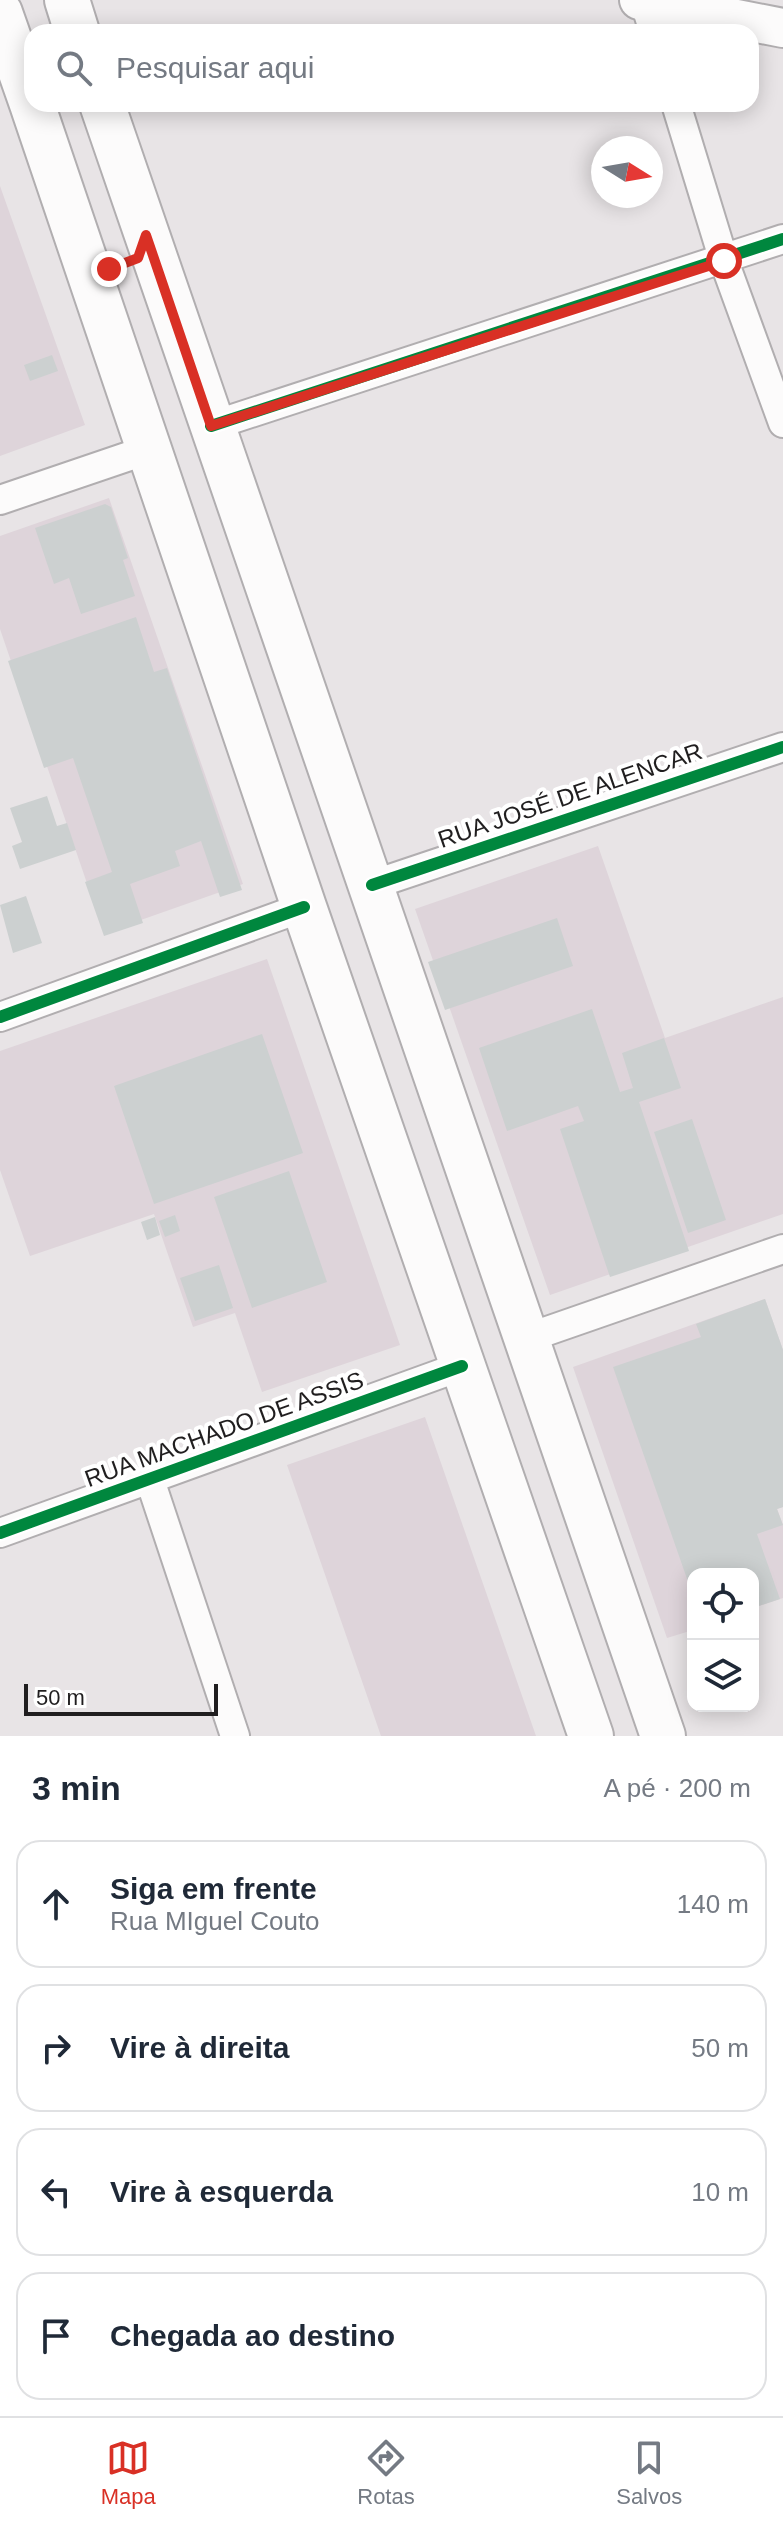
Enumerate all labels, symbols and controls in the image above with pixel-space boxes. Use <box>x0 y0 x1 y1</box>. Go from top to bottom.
search box <box>24 24 759 112</box>
icon: search <box>52 46 96 90</box>
text: Pesquisar aqui <box>116 51 314 84</box>
north arrow <box>591 136 663 208</box>
route start <box>706 243 742 279</box>
route end <box>91 251 127 287</box>
street label: RUA JOSÉ DE ALENCAR <box>434 737 706 853</box>
street label: RUA MACHADO DE ASSIS <box>81 1366 367 1492</box>
map controls <box>687 1568 759 1712</box>
button: locate <box>687 1568 759 1640</box>
button: layers <box>687 1640 759 1712</box>
scale bar <box>24 1680 218 1716</box>
text: 50 m <box>36 1685 85 1710</box>
text: 3 min <box>32 1769 121 1807</box>
text: A pé · 200 m <box>604 1773 751 1803</box>
text: Siga em frente <box>110 1872 317 1905</box>
icon: ahead <box>34 1882 78 1926</box>
text: 140 m <box>677 1889 749 1919</box>
text: Rua MIguel Couto <box>110 1906 320 1936</box>
icon: right <box>34 2026 78 2070</box>
text: Vire à direita <box>110 2031 290 2064</box>
text: 50 m <box>691 2033 749 2063</box>
icon: left <box>34 2170 78 2214</box>
text: Vire à esquerda <box>110 2175 333 2208</box>
text: 10 m <box>691 2177 749 2207</box>
icon: arrive <box>34 2314 78 2358</box>
text: Chegada ao destino <box>110 2319 395 2352</box>
tab: Mapa <box>101 2436 156 2510</box>
tab: Rotas <box>357 2436 415 2510</box>
tab: Salvos <box>616 2436 682 2510</box>

